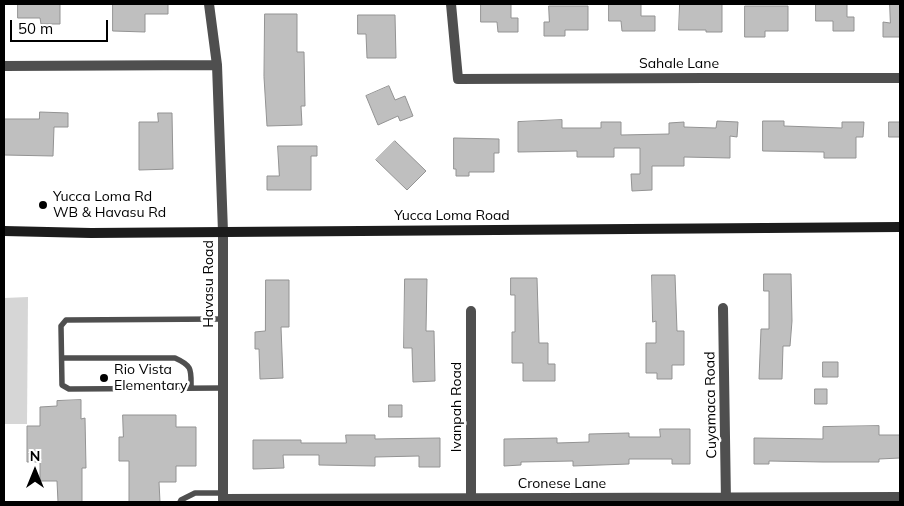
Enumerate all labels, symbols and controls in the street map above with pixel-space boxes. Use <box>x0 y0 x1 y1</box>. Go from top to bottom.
scale bar <box>12 10 110 42</box>
text: 50 m <box>18 19 53 38</box>
street label: Sahale Lane <box>639 56 719 72</box>
place label: Yucca Loma Rd WB & Havasu Rd <box>53 189 166 222</box>
marker: Yucca Loma Rd WB & Havasu Rd <box>37 199 49 211</box>
street label: Yucca Loma Road <box>394 208 510 224</box>
street label: Havasu Road <box>201 240 217 328</box>
street label: Cuyamaca Road <box>702 351 720 459</box>
place label: Rio Vista Elementary <box>114 362 188 394</box>
street label: Ivanpah Road <box>449 362 465 452</box>
marker: Rio Vista Elementary <box>98 372 110 384</box>
north arrow <box>10 446 60 496</box>
text: N <box>30 447 40 465</box>
street label: Cronese Lane <box>518 476 606 492</box>

